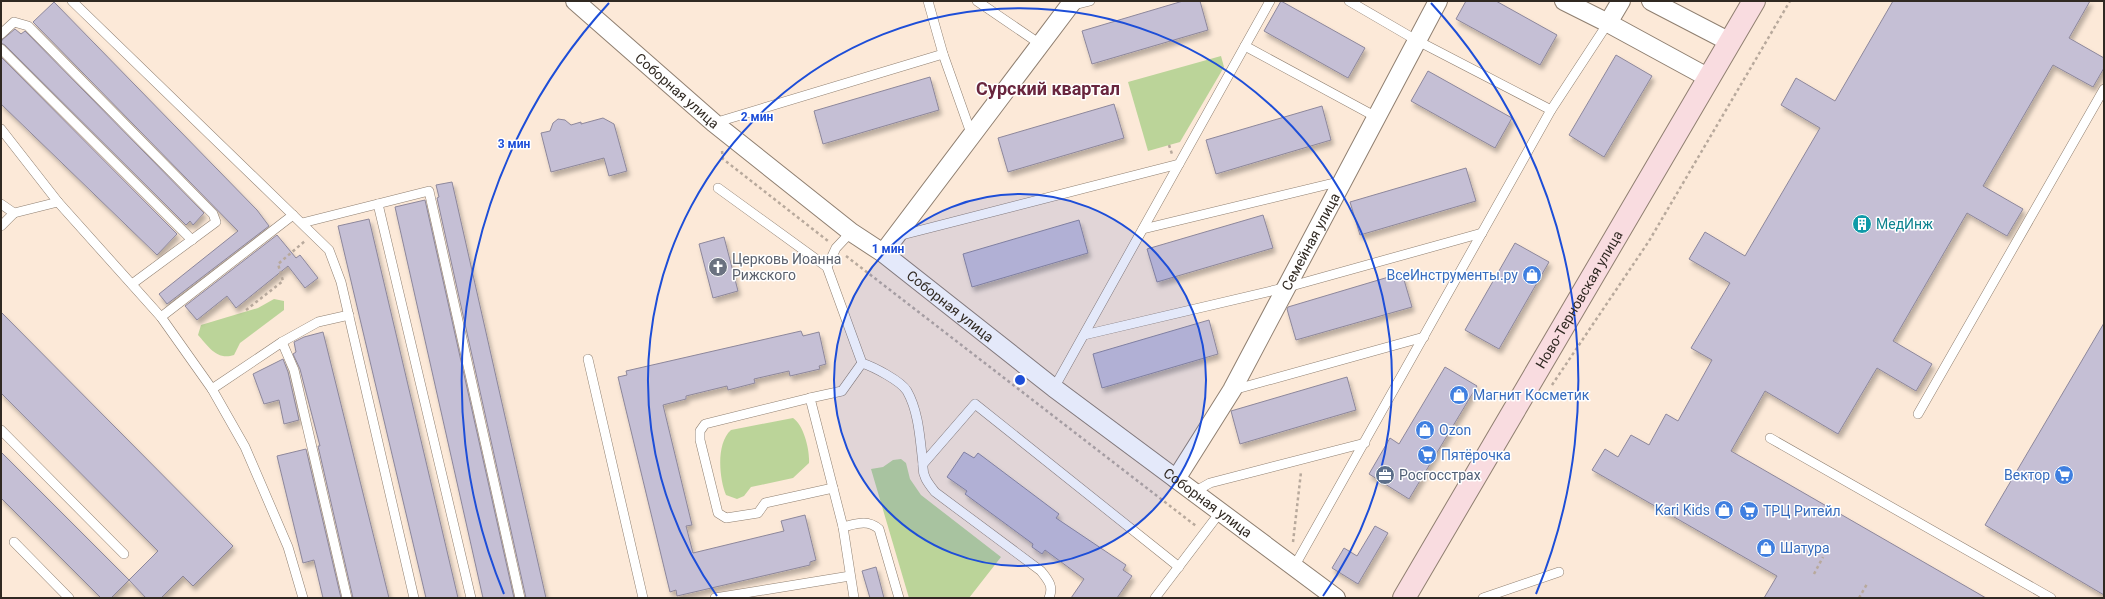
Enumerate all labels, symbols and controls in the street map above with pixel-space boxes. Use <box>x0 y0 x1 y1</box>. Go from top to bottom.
street label: Соборная улица <box>632 50 722 132</box>
district label: Сурский квартал <box>976 78 1120 99</box>
text: 2 мин <box>741 110 773 124</box>
text: 3 мин <box>498 137 530 151</box>
street label: Семейная улица <box>1278 190 1343 293</box>
building icon: МедИнж <box>1851 213 1873 235</box>
place label: МедИнж <box>1876 216 1933 232</box>
street label: Ново-Терновская улица <box>1532 228 1626 371</box>
text: 1 мин <box>872 242 904 256</box>
place label: Церковь Иоанна Рижского <box>732 251 841 283</box>
church icon: Церковь Иоанна Рижского <box>707 256 729 278</box>
shop icon: ВсеИнструменты.ру <box>1521 264 1543 286</box>
street label: Соборная улица <box>904 267 997 345</box>
place label: ВсеИнструменты.ру <box>1386 267 1518 283</box>
centre of rings <box>1013 373 1027 387</box>
shop icon: Магнит Косметик <box>1448 384 1470 406</box>
place label: Магнит Косметик <box>1473 387 1590 403</box>
shop icon: Ozon <box>1414 419 1436 441</box>
place label: Ozon <box>1439 422 1471 438</box>
supermarket icon: Пятёрочка <box>1416 444 1438 466</box>
place label: Пятёрочка <box>1441 447 1511 463</box>
street label: Соборная улица <box>1161 464 1255 541</box>
office icon: Росгосстрах <box>1374 464 1396 486</box>
supermarket icon: Вектор <box>2053 464 2075 486</box>
place label: Росгосстрах <box>1399 467 1481 483</box>
place label: Вектор <box>2004 467 2050 483</box>
shop icon: Kari Kids <box>1713 499 1735 521</box>
supermarket icon: ТРЦ Ритейл <box>1738 500 1760 522</box>
place label: Kari Kids <box>1655 502 1710 518</box>
place label: ТРЦ Ритейл <box>1763 503 1841 519</box>
shop icon: Шатура <box>1755 537 1777 559</box>
place label: Шатура <box>1780 540 1830 556</box>

